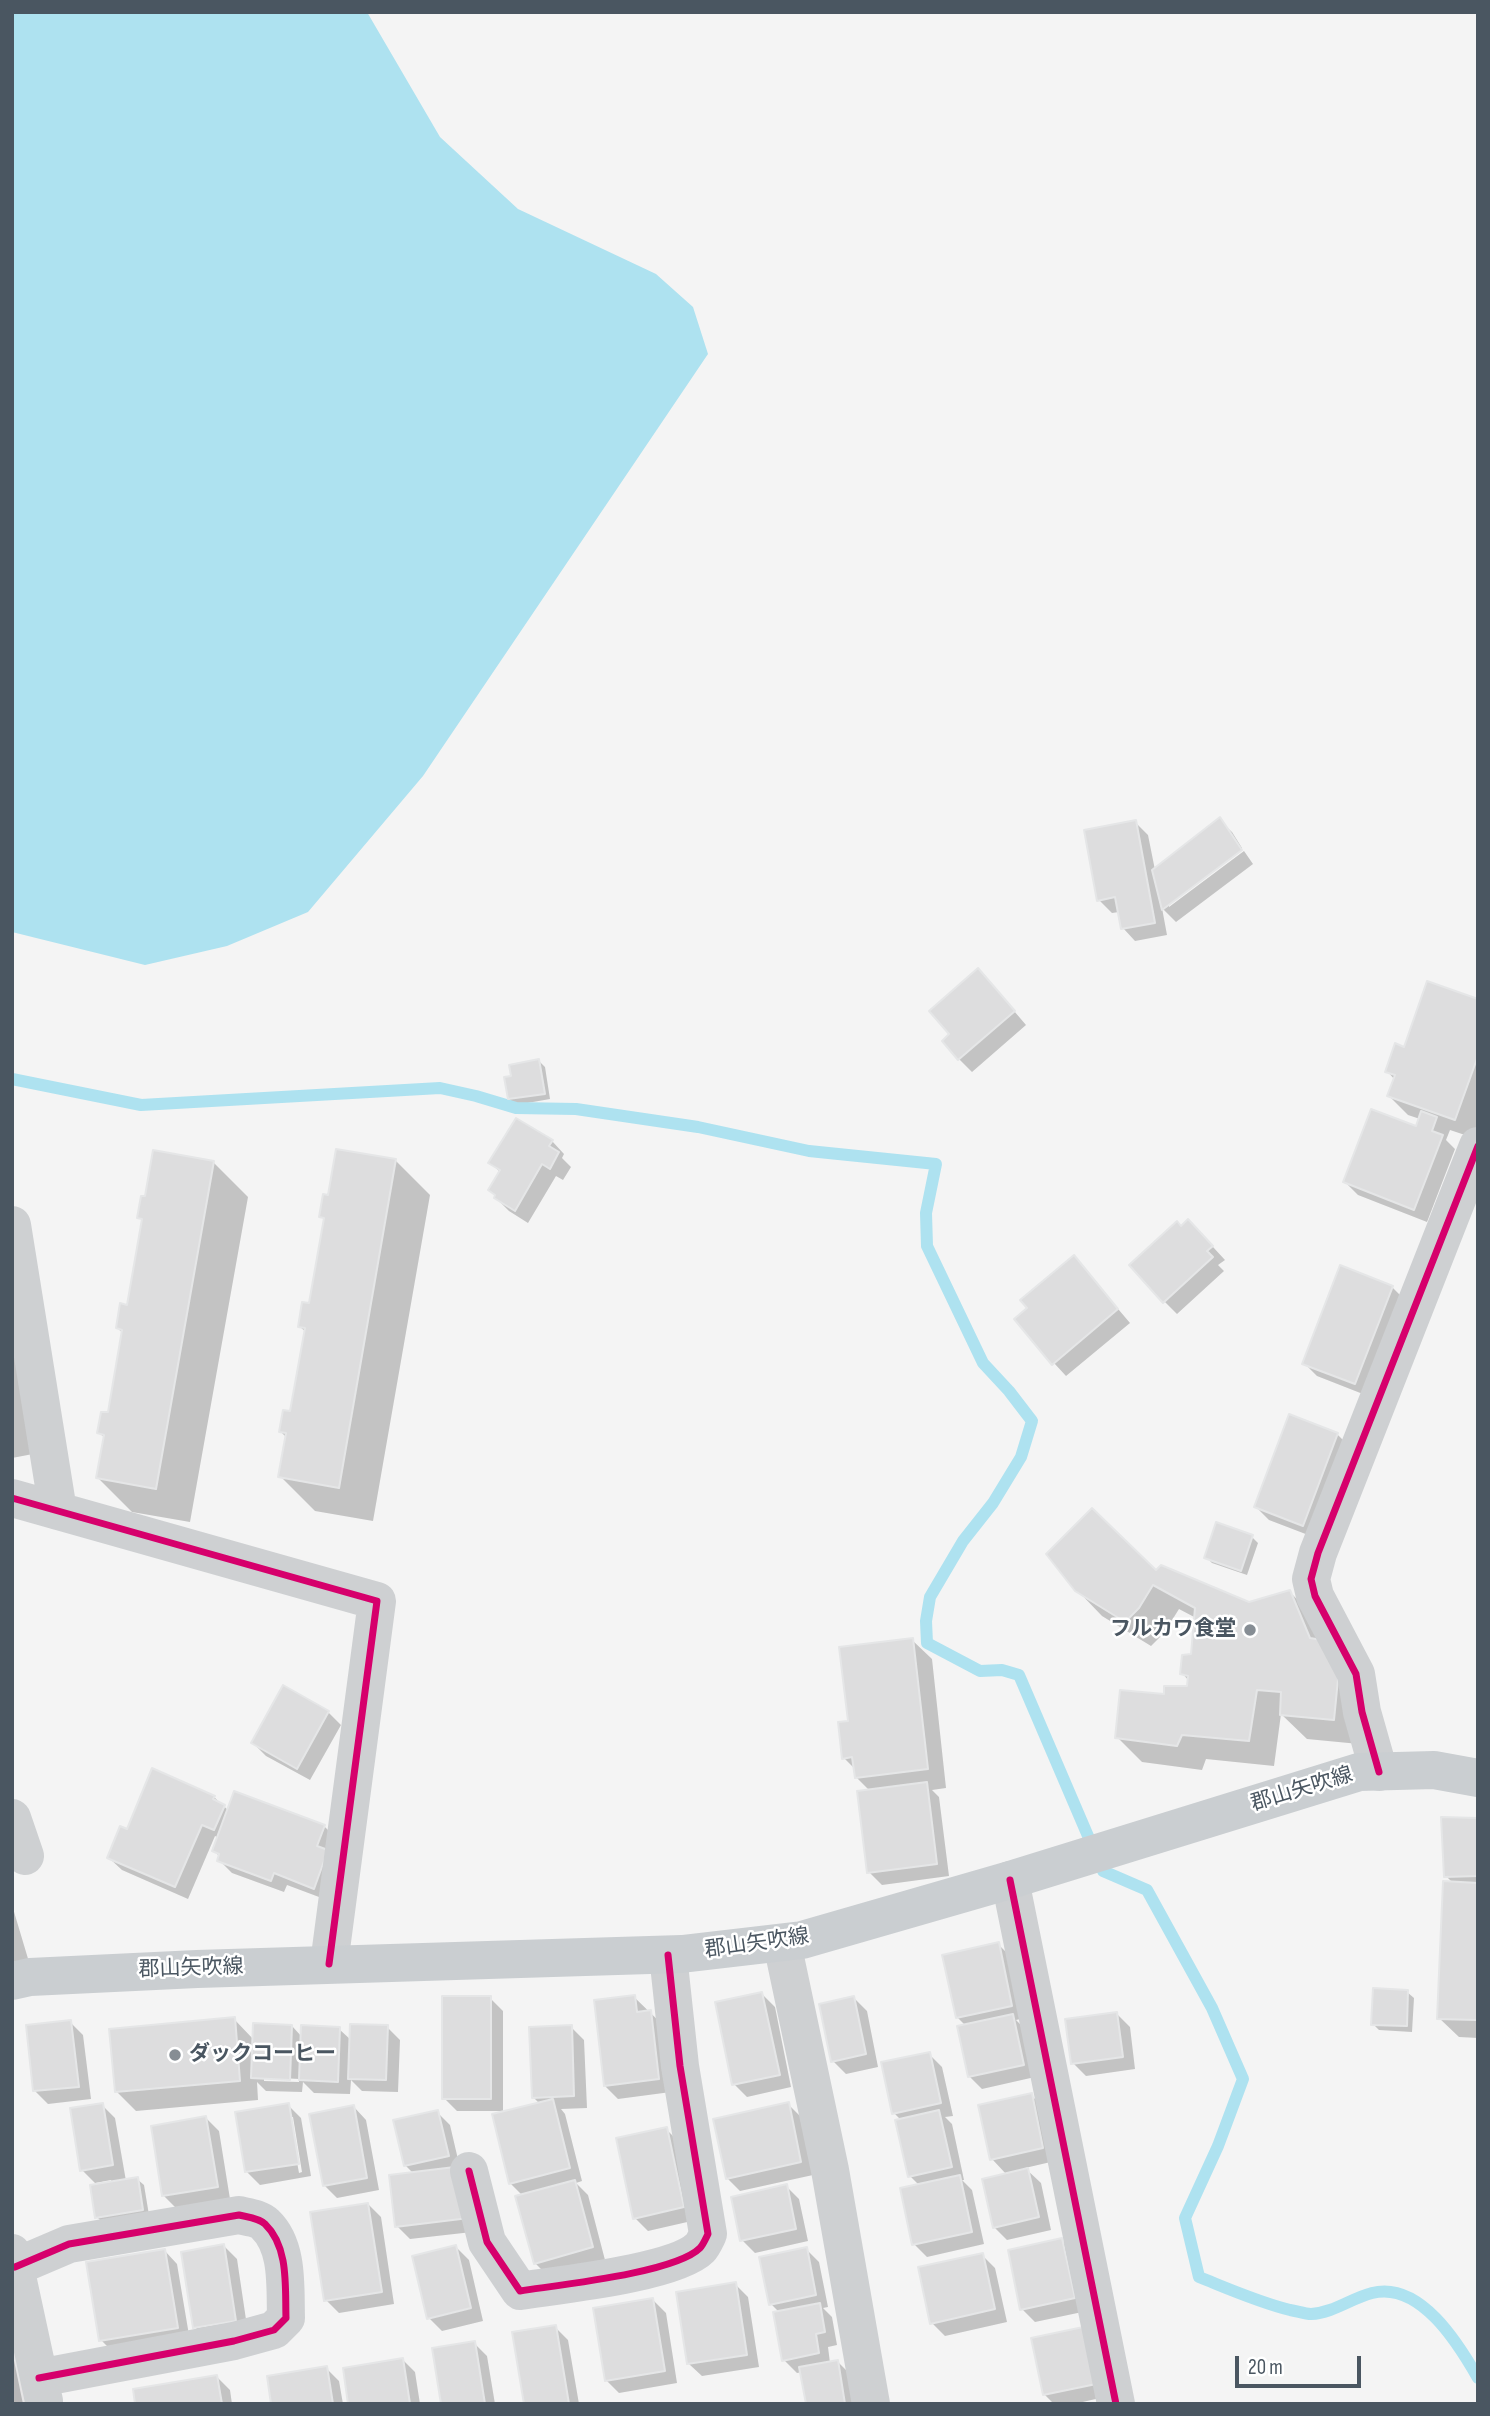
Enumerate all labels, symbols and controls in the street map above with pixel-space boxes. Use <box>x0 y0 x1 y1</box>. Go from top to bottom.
place label: フルカワ食堂 <box>1110 1617 1236 1643</box>
marker: フルカワ食堂 <box>1242 1622 1258 1638</box>
street label: 郡山矢吹線 <box>1248 1763 1356 1817</box>
street label: 郡山矢吹線 <box>703 1924 811 1964</box>
street label: 郡山矢吹線 <box>138 1955 244 1983</box>
place label: ダックコーヒー <box>189 2042 336 2068</box>
marker: ダックコーヒー <box>167 2047 183 2063</box>
scale bar <box>1238 2342 1364 2386</box>
text: 20 m <box>1248 2355 1283 2380</box>

